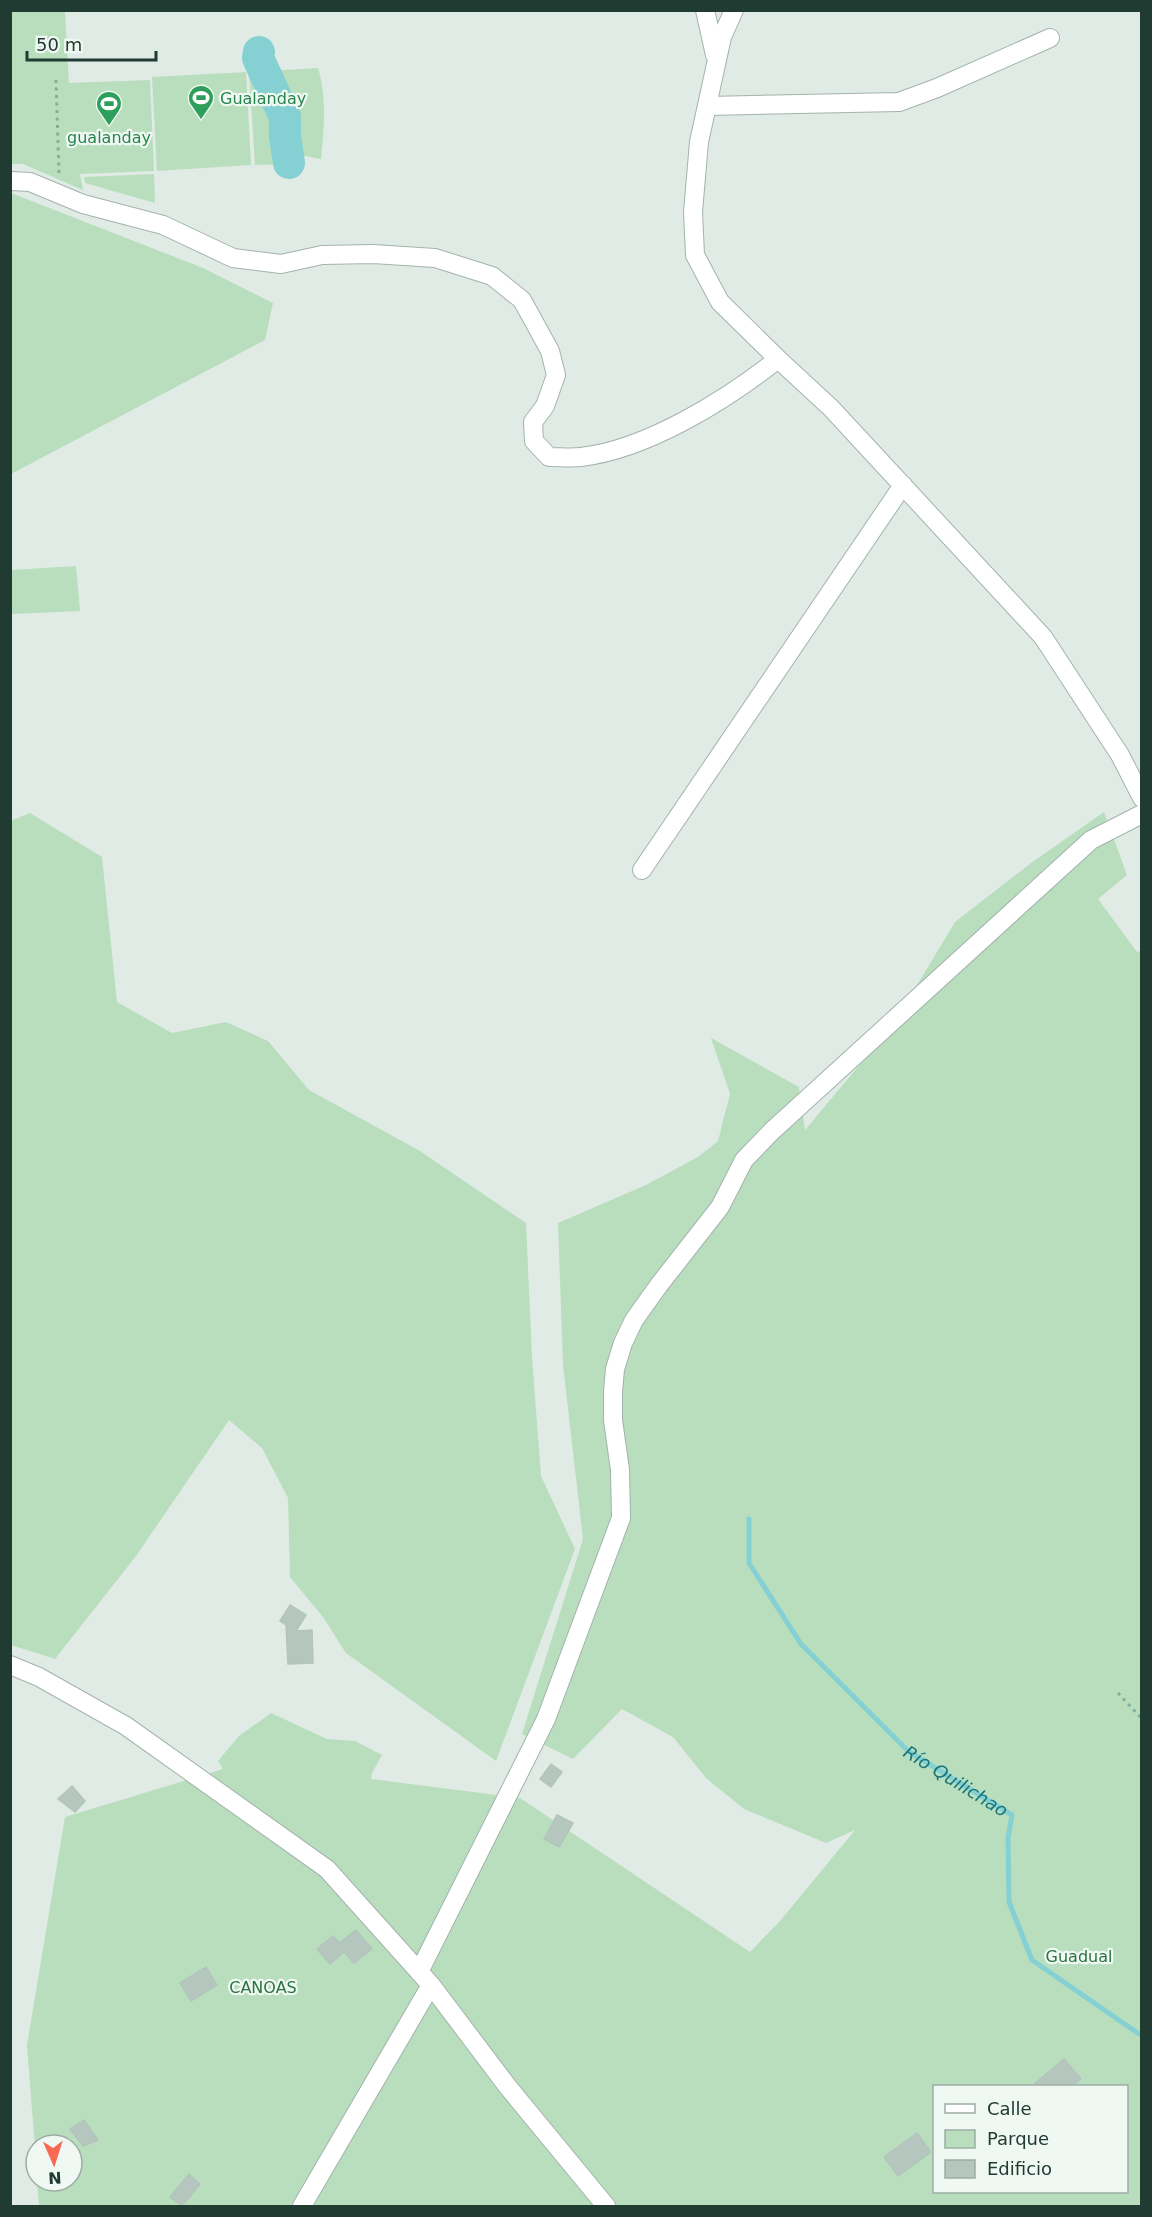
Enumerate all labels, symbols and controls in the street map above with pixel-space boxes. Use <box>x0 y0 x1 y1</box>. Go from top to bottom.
scale bar <box>27 24 156 62</box>
text: 50 m <box>36 34 82 55</box>
sports icon: Gualanday <box>186 83 216 121</box>
sports icon: gualanday <box>94 89 124 127</box>
place label: Gualanday <box>220 89 306 108</box>
place label: gualanday <box>67 128 151 147</box>
water label: Río Quilichao <box>900 1741 1012 1821</box>
park label: Guadual <box>1046 1947 1112 1966</box>
park label: CANOAS <box>229 1978 297 1997</box>
legend <box>933 2085 1128 2193</box>
text: Calle <box>987 2098 1032 2119</box>
text: Parque <box>987 2128 1049 2149</box>
north arrow <box>24 2133 84 2193</box>
text: Edificio <box>987 2158 1052 2179</box>
text: N <box>48 2168 62 2187</box>

